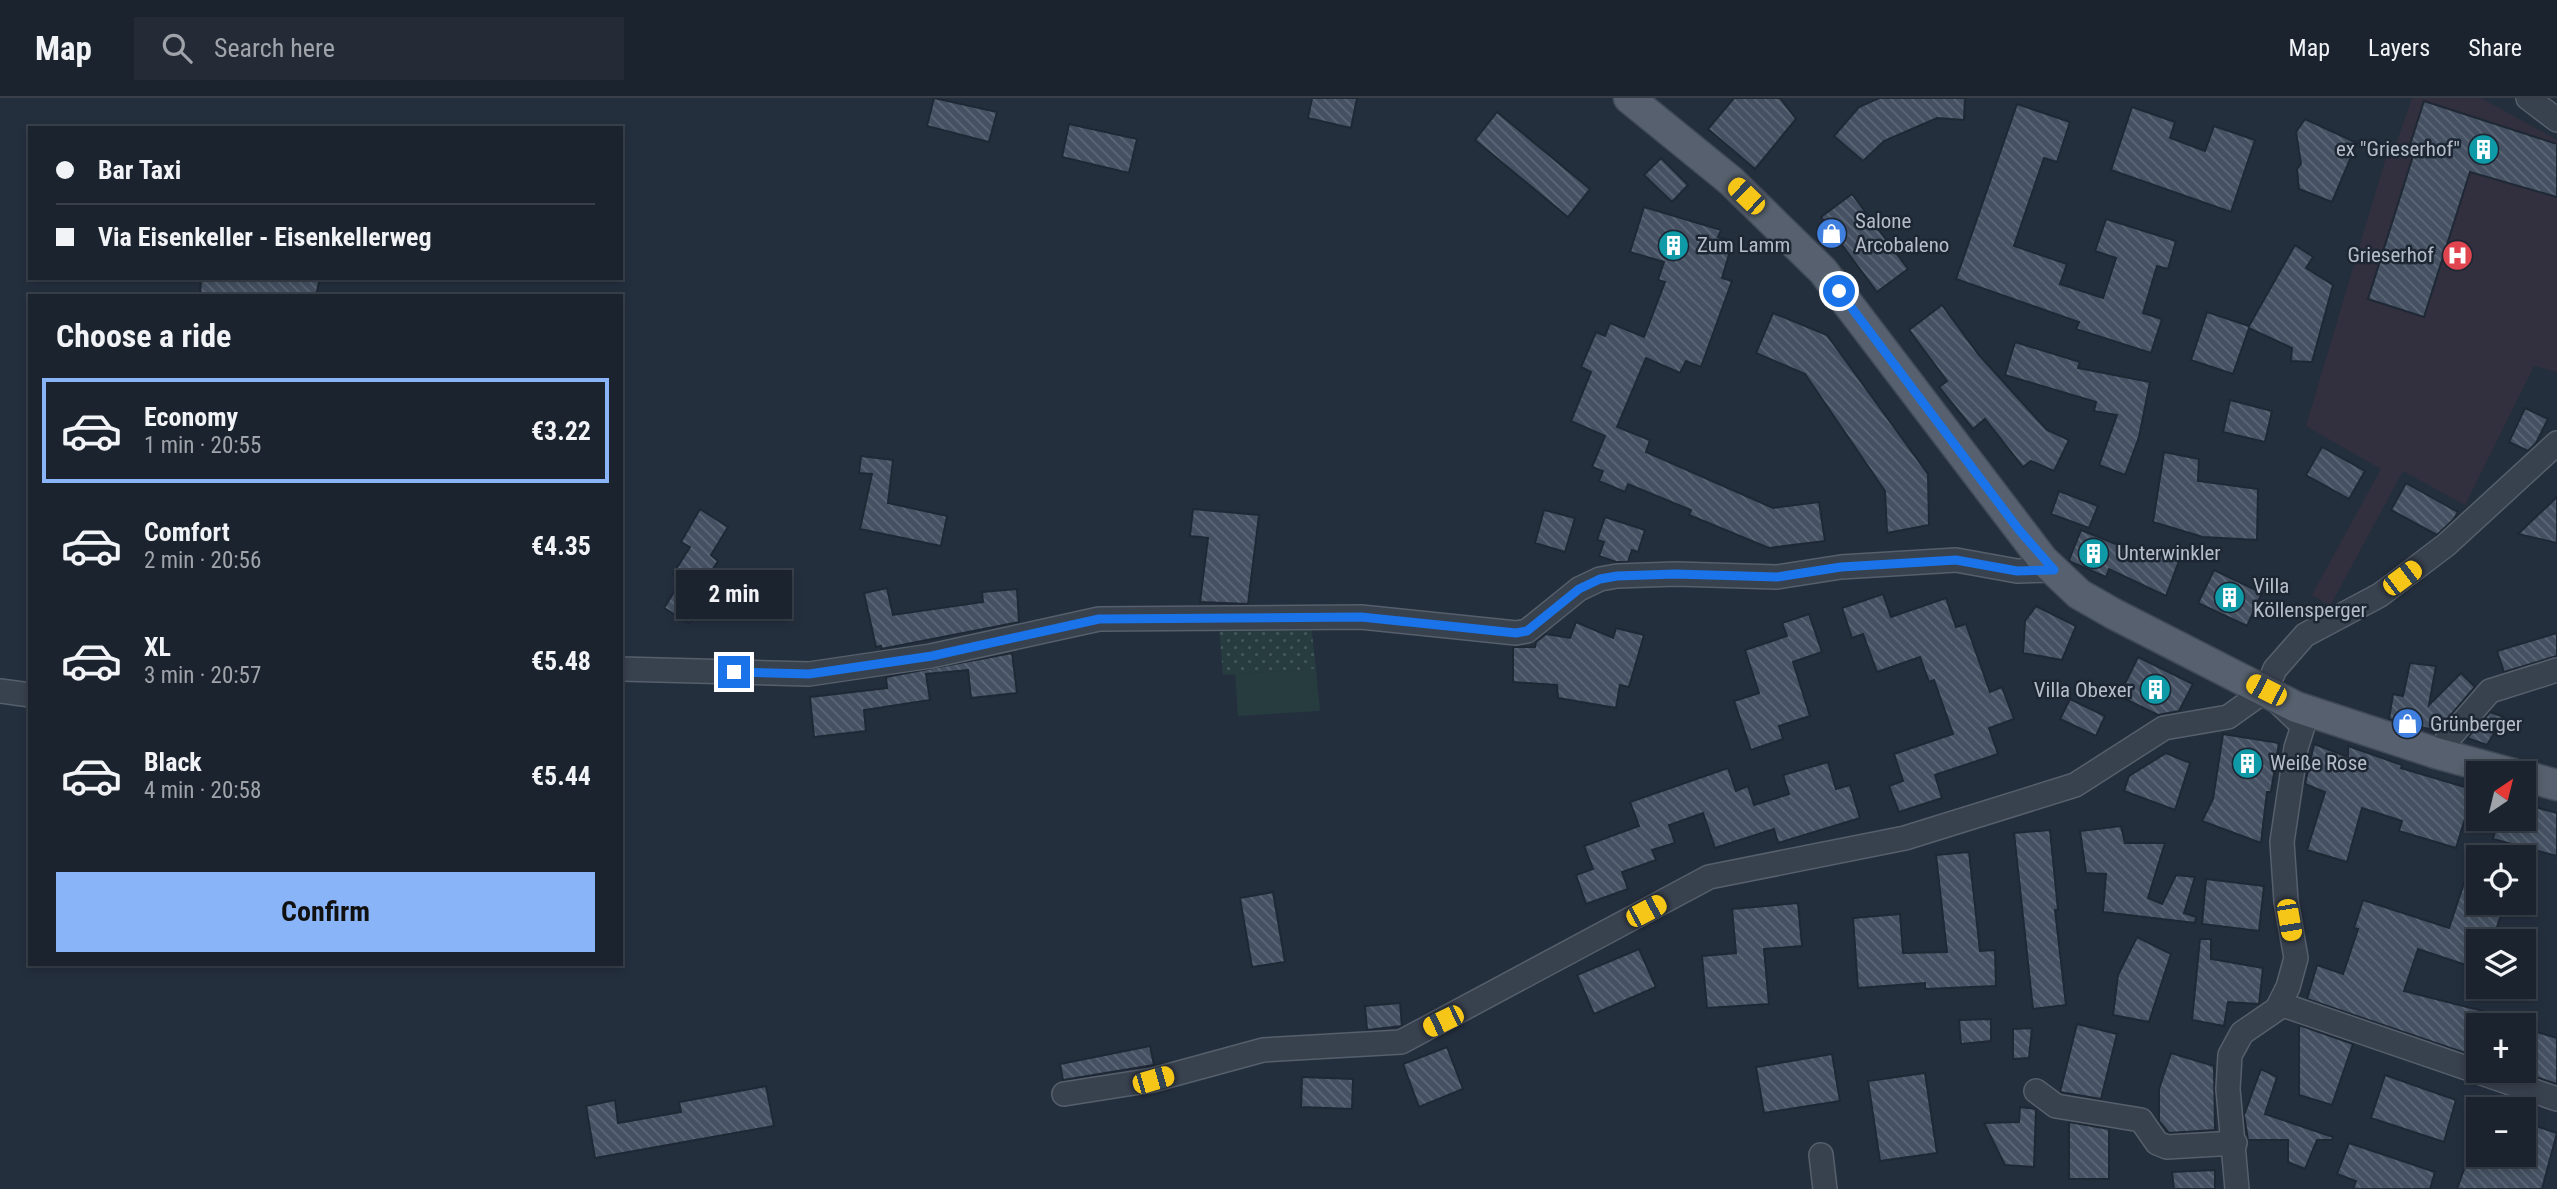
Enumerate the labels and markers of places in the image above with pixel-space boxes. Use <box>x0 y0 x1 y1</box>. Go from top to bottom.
building icon: ex "Grieserhof" <box>2466 132 2500 166</box>
place label: ex "Grieserhof" <box>2336 137 2460 161</box>
place label: Salone Arcobaleno <box>1855 209 1949 257</box>
shop icon: Salone Arcobaleno <box>1815 216 1849 250</box>
building icon: Zum Lamm <box>1657 228 1691 262</box>
place label: Zum Lamm <box>1697 233 1790 257</box>
hospital icon: Grieserhof <box>2440 238 2474 272</box>
place label: Grieserhof <box>2347 243 2434 267</box>
building icon: Unterwinkler <box>2077 536 2111 570</box>
place label: Unterwinkler <box>2117 541 2221 565</box>
place label: Villa Köllensperger <box>2253 574 2367 622</box>
building icon: Villa Köllensperger <box>2213 581 2247 615</box>
building icon: Villa Obexer <box>2139 673 2173 707</box>
place label: Villa Obexer <box>2034 678 2133 702</box>
shop icon: Grünberger <box>2390 707 2424 741</box>
place label: Grünberger <box>2430 712 2522 736</box>
building icon: Weiße Rose <box>2230 746 2264 780</box>
place label: Weiße Rose <box>2270 751 2367 775</box>

